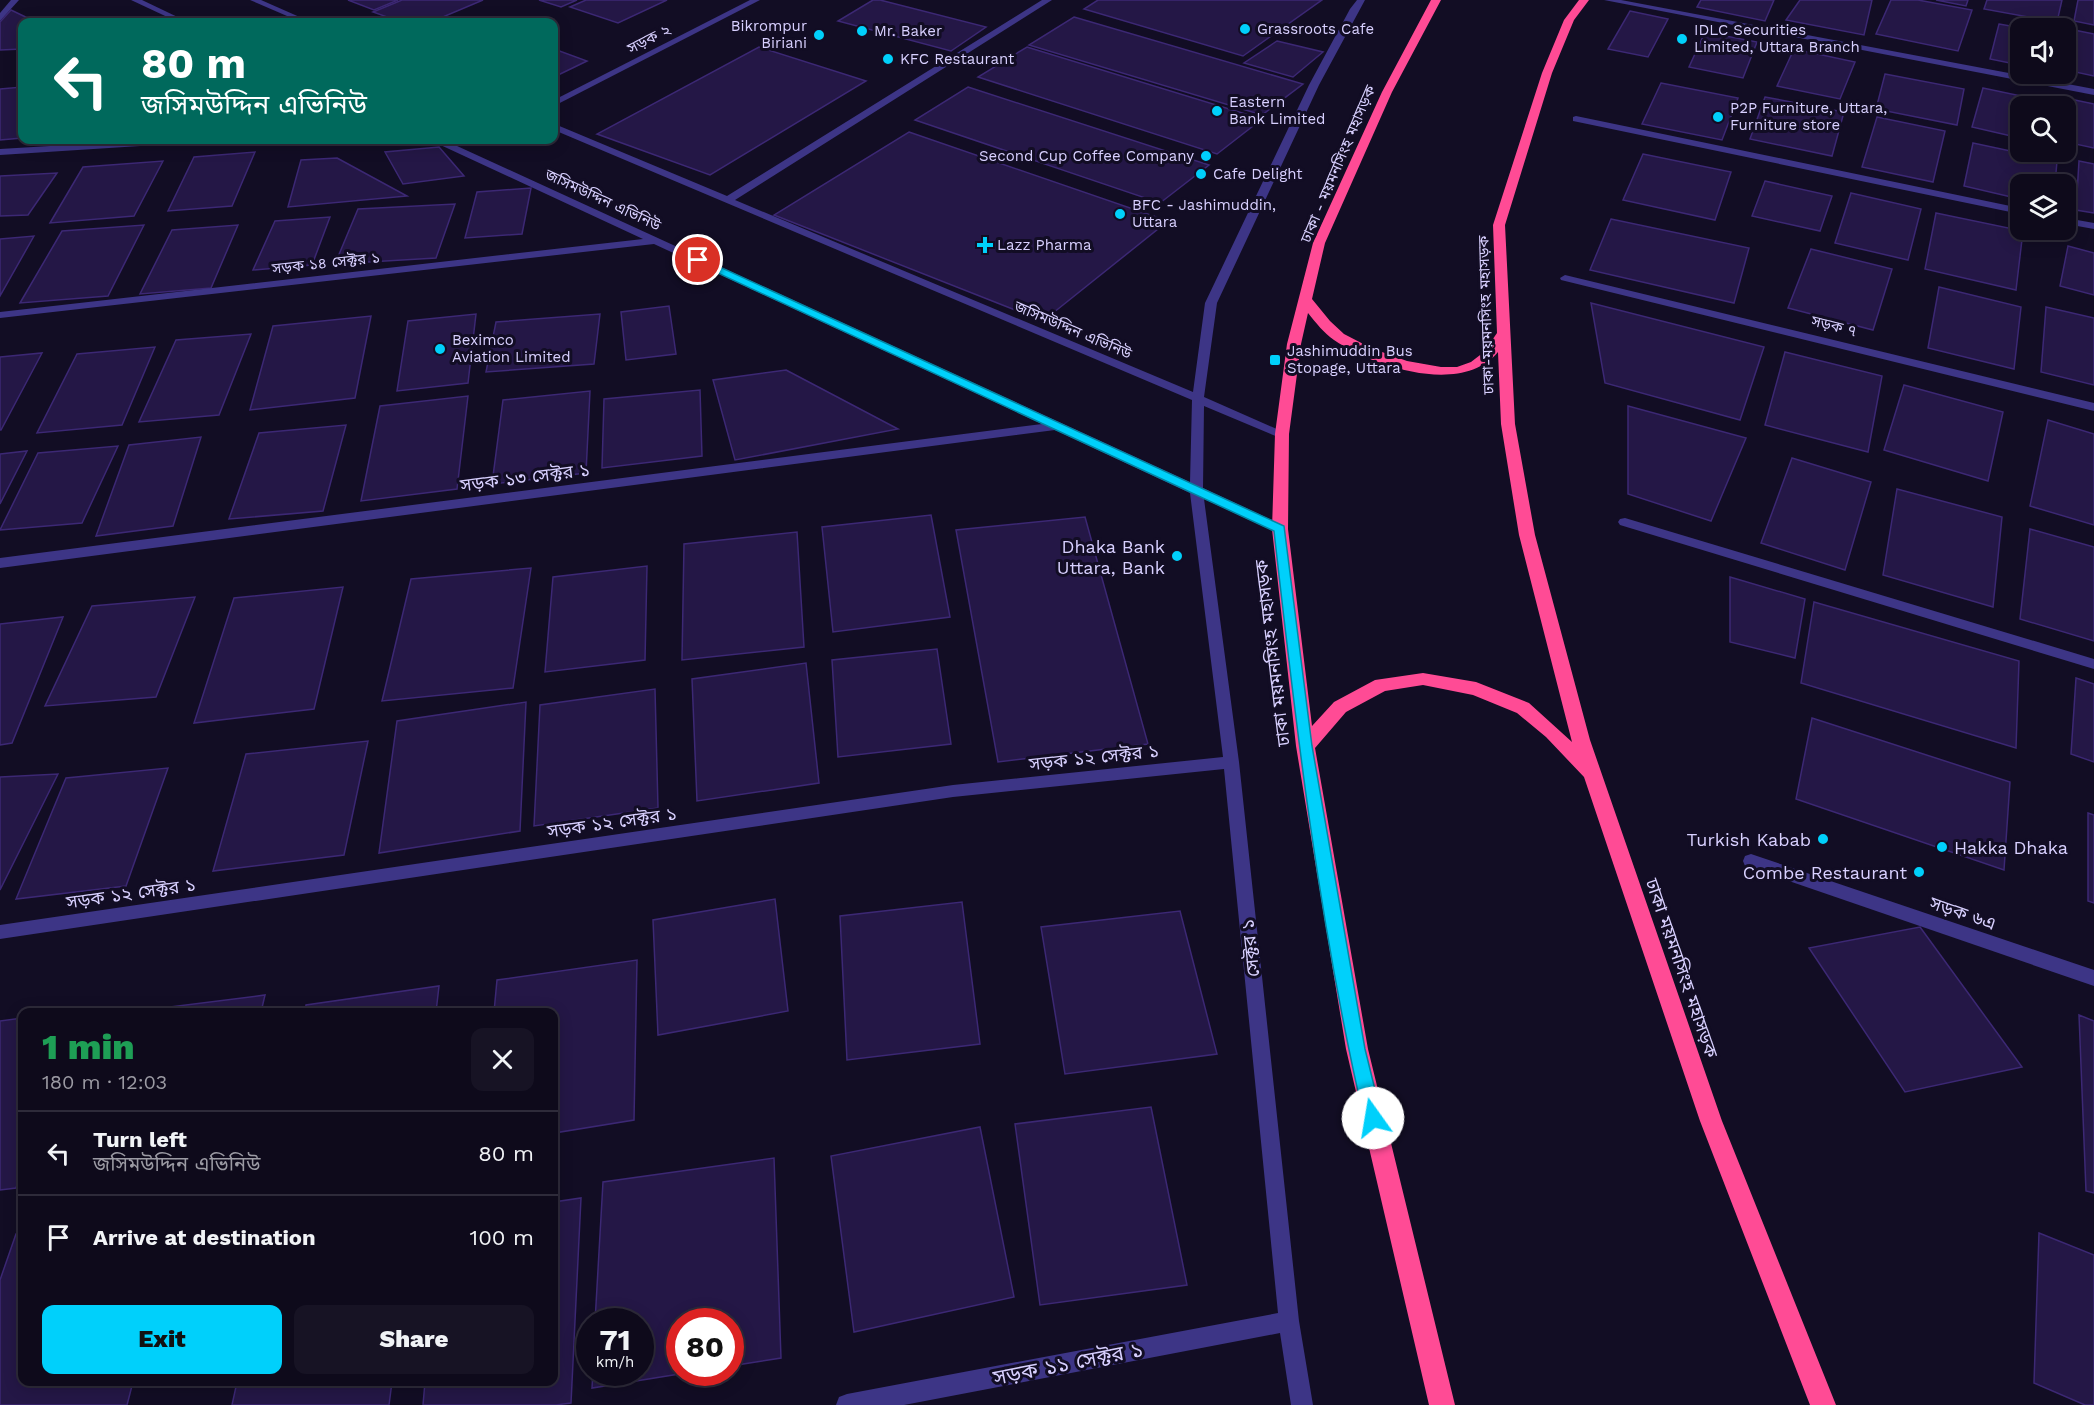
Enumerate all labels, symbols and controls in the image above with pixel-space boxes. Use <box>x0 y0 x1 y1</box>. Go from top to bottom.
place label: Bikrompur Biriani <box>731 17 807 52</box>
map controls <box>2010 18 2076 240</box>
button: sound <box>2010 18 2076 84</box>
street label: সড়ক ২ <box>623 20 674 58</box>
place label: Grassroots Cafe <box>1257 20 1374 38</box>
place label: IDLC Securities Limited, Uttara Branch <box>1694 21 1860 56</box>
place label: Mr. Baker <box>874 22 942 40</box>
marker: Grassroots Cafe <box>1238 22 1252 36</box>
marker: Mr. Baker <box>855 24 869 38</box>
marker: Bikrompur Biriani <box>812 28 826 42</box>
marker: IDLC Securities Limited, Uttara Branch <box>1675 32 1689 46</box>
text: 80 m <box>141 39 246 88</box>
icon: left <box>42 42 120 120</box>
place label: KFC Restaurant <box>900 50 1015 68</box>
marker: KFC Restaurant <box>881 52 895 66</box>
street label: ঢাকা - ময়মনসিংহ মহাসড়ক <box>1296 82 1380 246</box>
text: জসিমউদ্দিন এভিনিউ <box>141 89 367 121</box>
place label: Eastern Bank Limited <box>1229 93 1325 128</box>
button: search <box>2010 96 2076 162</box>
place label: P2P Furniture, Uttara, Furniture store <box>1730 99 1887 134</box>
marker: Eastern Bank Limited <box>1210 104 1224 118</box>
marker: P2P Furniture, Uttara, Furniture store <box>1711 110 1725 124</box>
place label: Second Cup Coffee Company <box>979 147 1194 165</box>
marker: Second Cup Coffee Company <box>1199 149 1213 163</box>
street label: জসিমউদ্দিন এভিনিউ <box>541 165 664 235</box>
place label: Cafe Delight <box>1213 165 1303 183</box>
marker: Cafe Delight <box>1194 167 1208 181</box>
button: layers <box>2010 174 2076 240</box>
place label: BFC - Jashimuddin, Uttara <box>1132 196 1276 231</box>
marker: BFC - Jashimuddin, Uttara <box>1113 207 1127 221</box>
pin <box>672 234 723 285</box>
street label: ঢাকা-ময়মনসিংহ মহাসড়ক <box>1474 234 1498 396</box>
place label: Lazz Pharma <box>997 236 1092 254</box>
marker: Lazz Pharma <box>978 238 992 252</box>
icon: arrive <box>681 243 714 276</box>
street label: সড়ক ১৪ সেক্টর ১ <box>270 248 381 278</box>
street label: জসিমউদ্দিন এভিনিউ <box>1011 297 1135 363</box>
street label: সড়ক ৭ <box>1808 311 1859 340</box>
place label: Beximco Aviation Limited <box>452 331 571 366</box>
marker: Beximco Aviation Limited <box>433 342 447 356</box>
place label: Jashimuddin Bus Stopage, Uttara <box>1287 342 1413 377</box>
marker: Jashimuddin Bus Stopage, Uttara <box>1268 353 1282 367</box>
street label: সড়ক ১৩ সেক্টর ১ <box>458 459 591 495</box>
place label: Dhaka Bank Uttara, Bank <box>1057 536 1165 578</box>
marker: Dhaka Bank Uttara, Bank <box>1170 549 1184 563</box>
street label: ঢাকা ময়মনসিংহ মহাসড়ক <box>1250 558 1294 748</box>
street label: সড়ক ১২ সেক্টর ১ <box>1027 740 1160 774</box>
street label: সড়ক ১২ সেক্টর ১ <box>545 803 678 842</box>
place label: Turkish Kabab <box>1687 829 1811 850</box>
marker: Turkish Kabab <box>1816 832 1830 846</box>
place label: Hakka Dhaka <box>1954 837 2068 858</box>
marker: Hakka Dhaka <box>1935 840 1949 854</box>
place label: Combe Restaurant <box>1743 862 1907 883</box>
marker: Combe Restaurant <box>1912 865 1926 879</box>
street label: সড়ক ১২ সেক্টর ১ <box>64 874 197 913</box>
street label: ঢাকা ময়মনসিংহ মহাসড়ক <box>1641 875 1723 1061</box>
street label: সড়ক ৬এ <box>1926 892 1999 934</box>
street label: সেক্টর ১ <box>1237 918 1263 978</box>
text: 1 min <box>42 1026 135 1068</box>
button: close <box>471 1028 534 1091</box>
text: 180 m · 12:03 <box>42 1070 167 1094</box>
position arrow <box>1341 1086 1405 1150</box>
text: Turn left <box>93 1127 187 1152</box>
icon: left <box>42 1137 75 1170</box>
text: 80 m <box>478 1141 534 1166</box>
text: জসিমউদ্দিন এভিনিউ <box>93 1152 260 1176</box>
icon: arrive <box>42 1221 75 1254</box>
text: Arrive at destination <box>93 1225 316 1250</box>
text: 100 m <box>470 1225 534 1250</box>
button: Exit <box>42 1305 282 1374</box>
button: Share <box>294 1305 534 1374</box>
speed limit sign: 80 <box>666 1308 744 1386</box>
text: 71 <box>599 1322 631 1357</box>
street label: সড়ক ১১ সেক্টর ১ <box>990 1336 1145 1390</box>
text: km/h <box>596 1353 634 1371</box>

